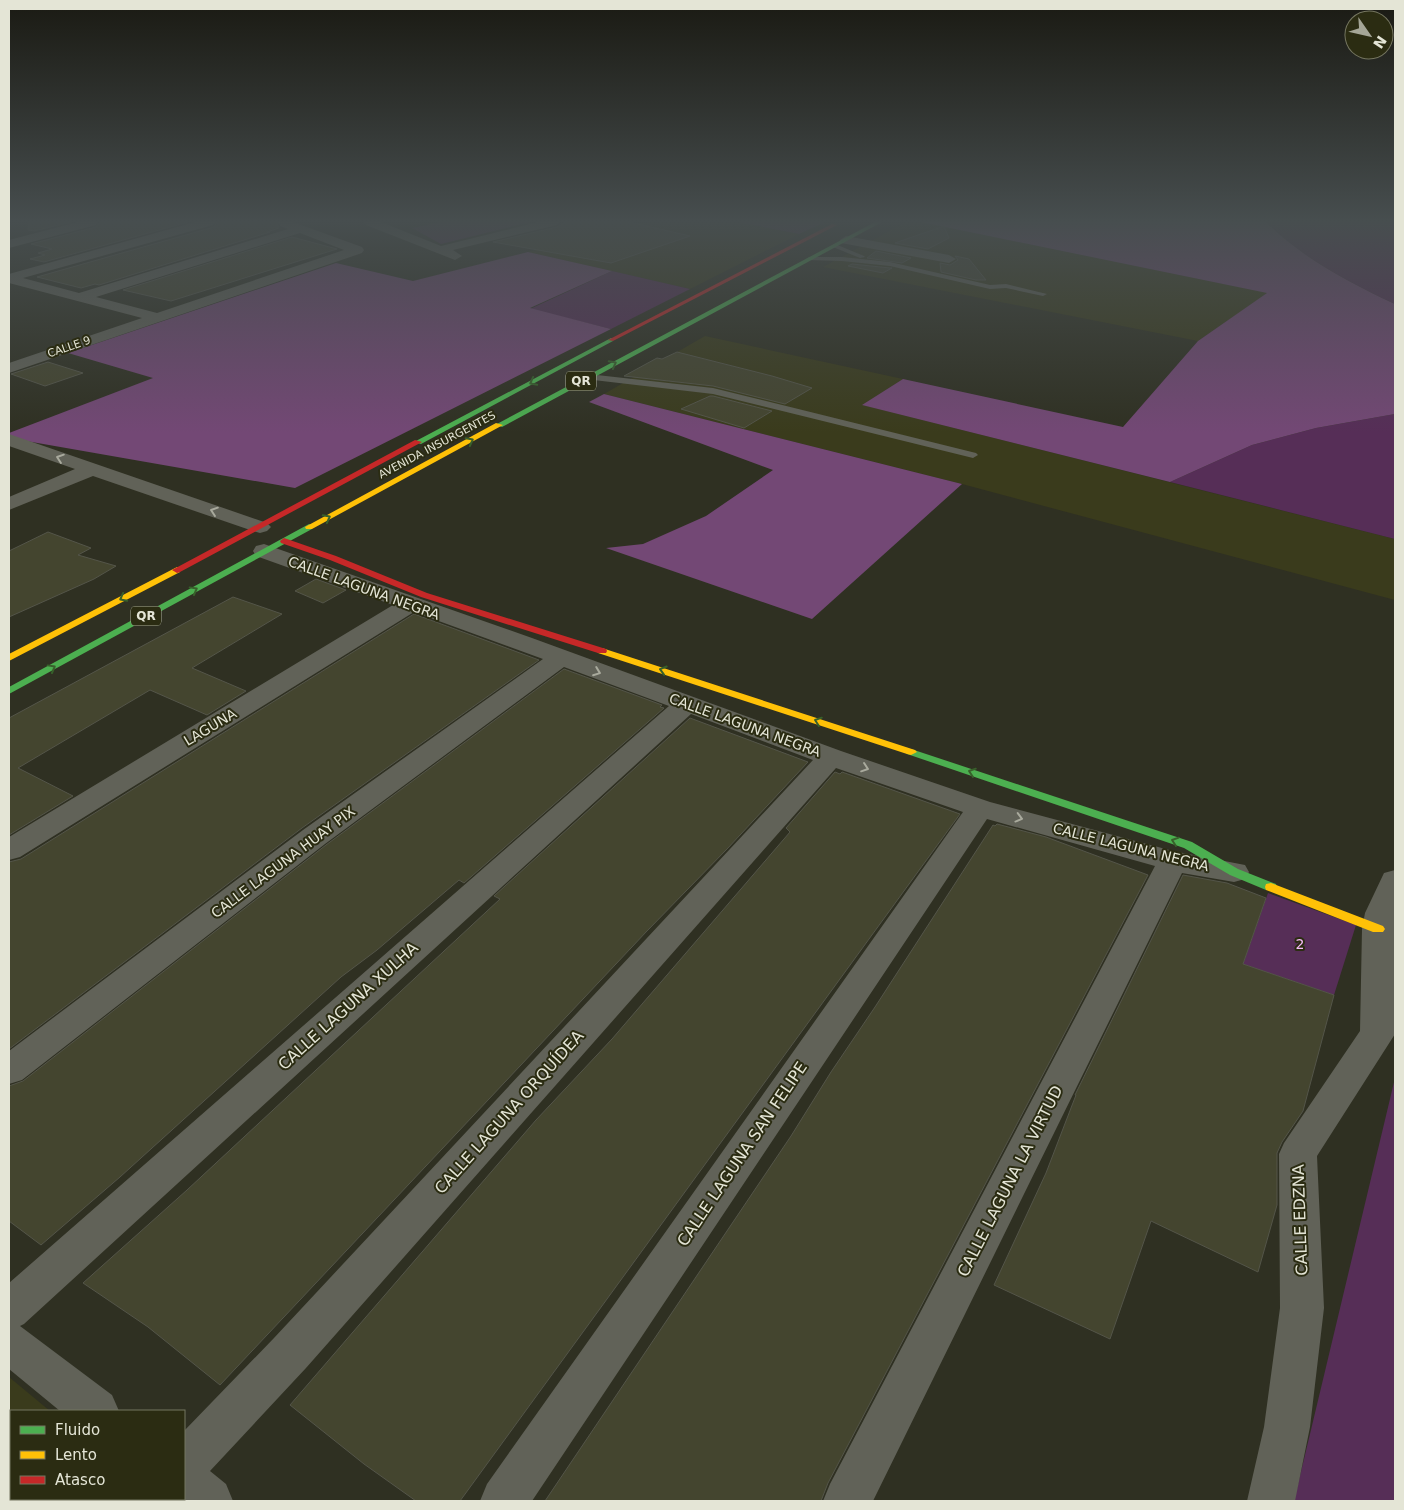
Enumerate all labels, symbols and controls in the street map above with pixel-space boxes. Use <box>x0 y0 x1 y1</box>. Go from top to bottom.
north arrow <box>1344 10 1394 60</box>
text: N <box>1370 33 1390 52</box>
street label: CALLE 9 <box>46 334 92 360</box>
one-way arrow <box>608 360 617 370</box>
road number: QR <box>566 372 596 391</box>
one-way arrow <box>529 376 538 386</box>
street label: AVENIDA INSURGENTES <box>376 409 498 481</box>
one-way arrow <box>465 437 474 447</box>
one-way arrow <box>56 454 65 464</box>
one-way arrow <box>210 507 218 517</box>
one-way arrow <box>322 514 331 524</box>
street label: CALLE LAGUNA NEGRA <box>286 553 442 623</box>
one-way arrow <box>189 586 198 596</box>
one-way arrow <box>120 592 129 602</box>
road number: QR <box>131 606 161 626</box>
one-way arrow <box>46 664 55 674</box>
one-way arrow <box>592 665 601 676</box>
one-way arrow <box>660 665 668 675</box>
street label: CALLE LAGUNA NEGRA <box>667 690 823 760</box>
street label: LAGUNA <box>181 705 240 749</box>
one-way arrow <box>814 716 822 726</box>
one-way arrow <box>860 763 869 773</box>
one-way arrow <box>968 768 976 778</box>
street label: CALLE LAGUNA HUAY PIX <box>208 802 358 921</box>
one-way arrow <box>1015 813 1023 823</box>
street label: CALLE LAGUNA NEGRA <box>1051 820 1211 874</box>
one-way arrow <box>1172 837 1180 847</box>
park label: 2 <box>1296 936 1304 952</box>
street label: CALLE LAGUNA XULHA <box>274 938 422 1074</box>
street label: CALLE LAGUNA ORQUÍDEA <box>431 1026 587 1198</box>
street label: CALLE LAGUNA SAN FELIPE <box>673 1058 811 1250</box>
street label: CALLE LAGUNA LA VIRTUD <box>953 1082 1067 1280</box>
street label: CALLE EDZNA <box>1289 1164 1311 1276</box>
legend <box>10 1410 185 1500</box>
text: Fluido <box>55 1421 100 1439</box>
text: Lento <box>55 1446 97 1464</box>
text: Atasco <box>55 1471 105 1489</box>

